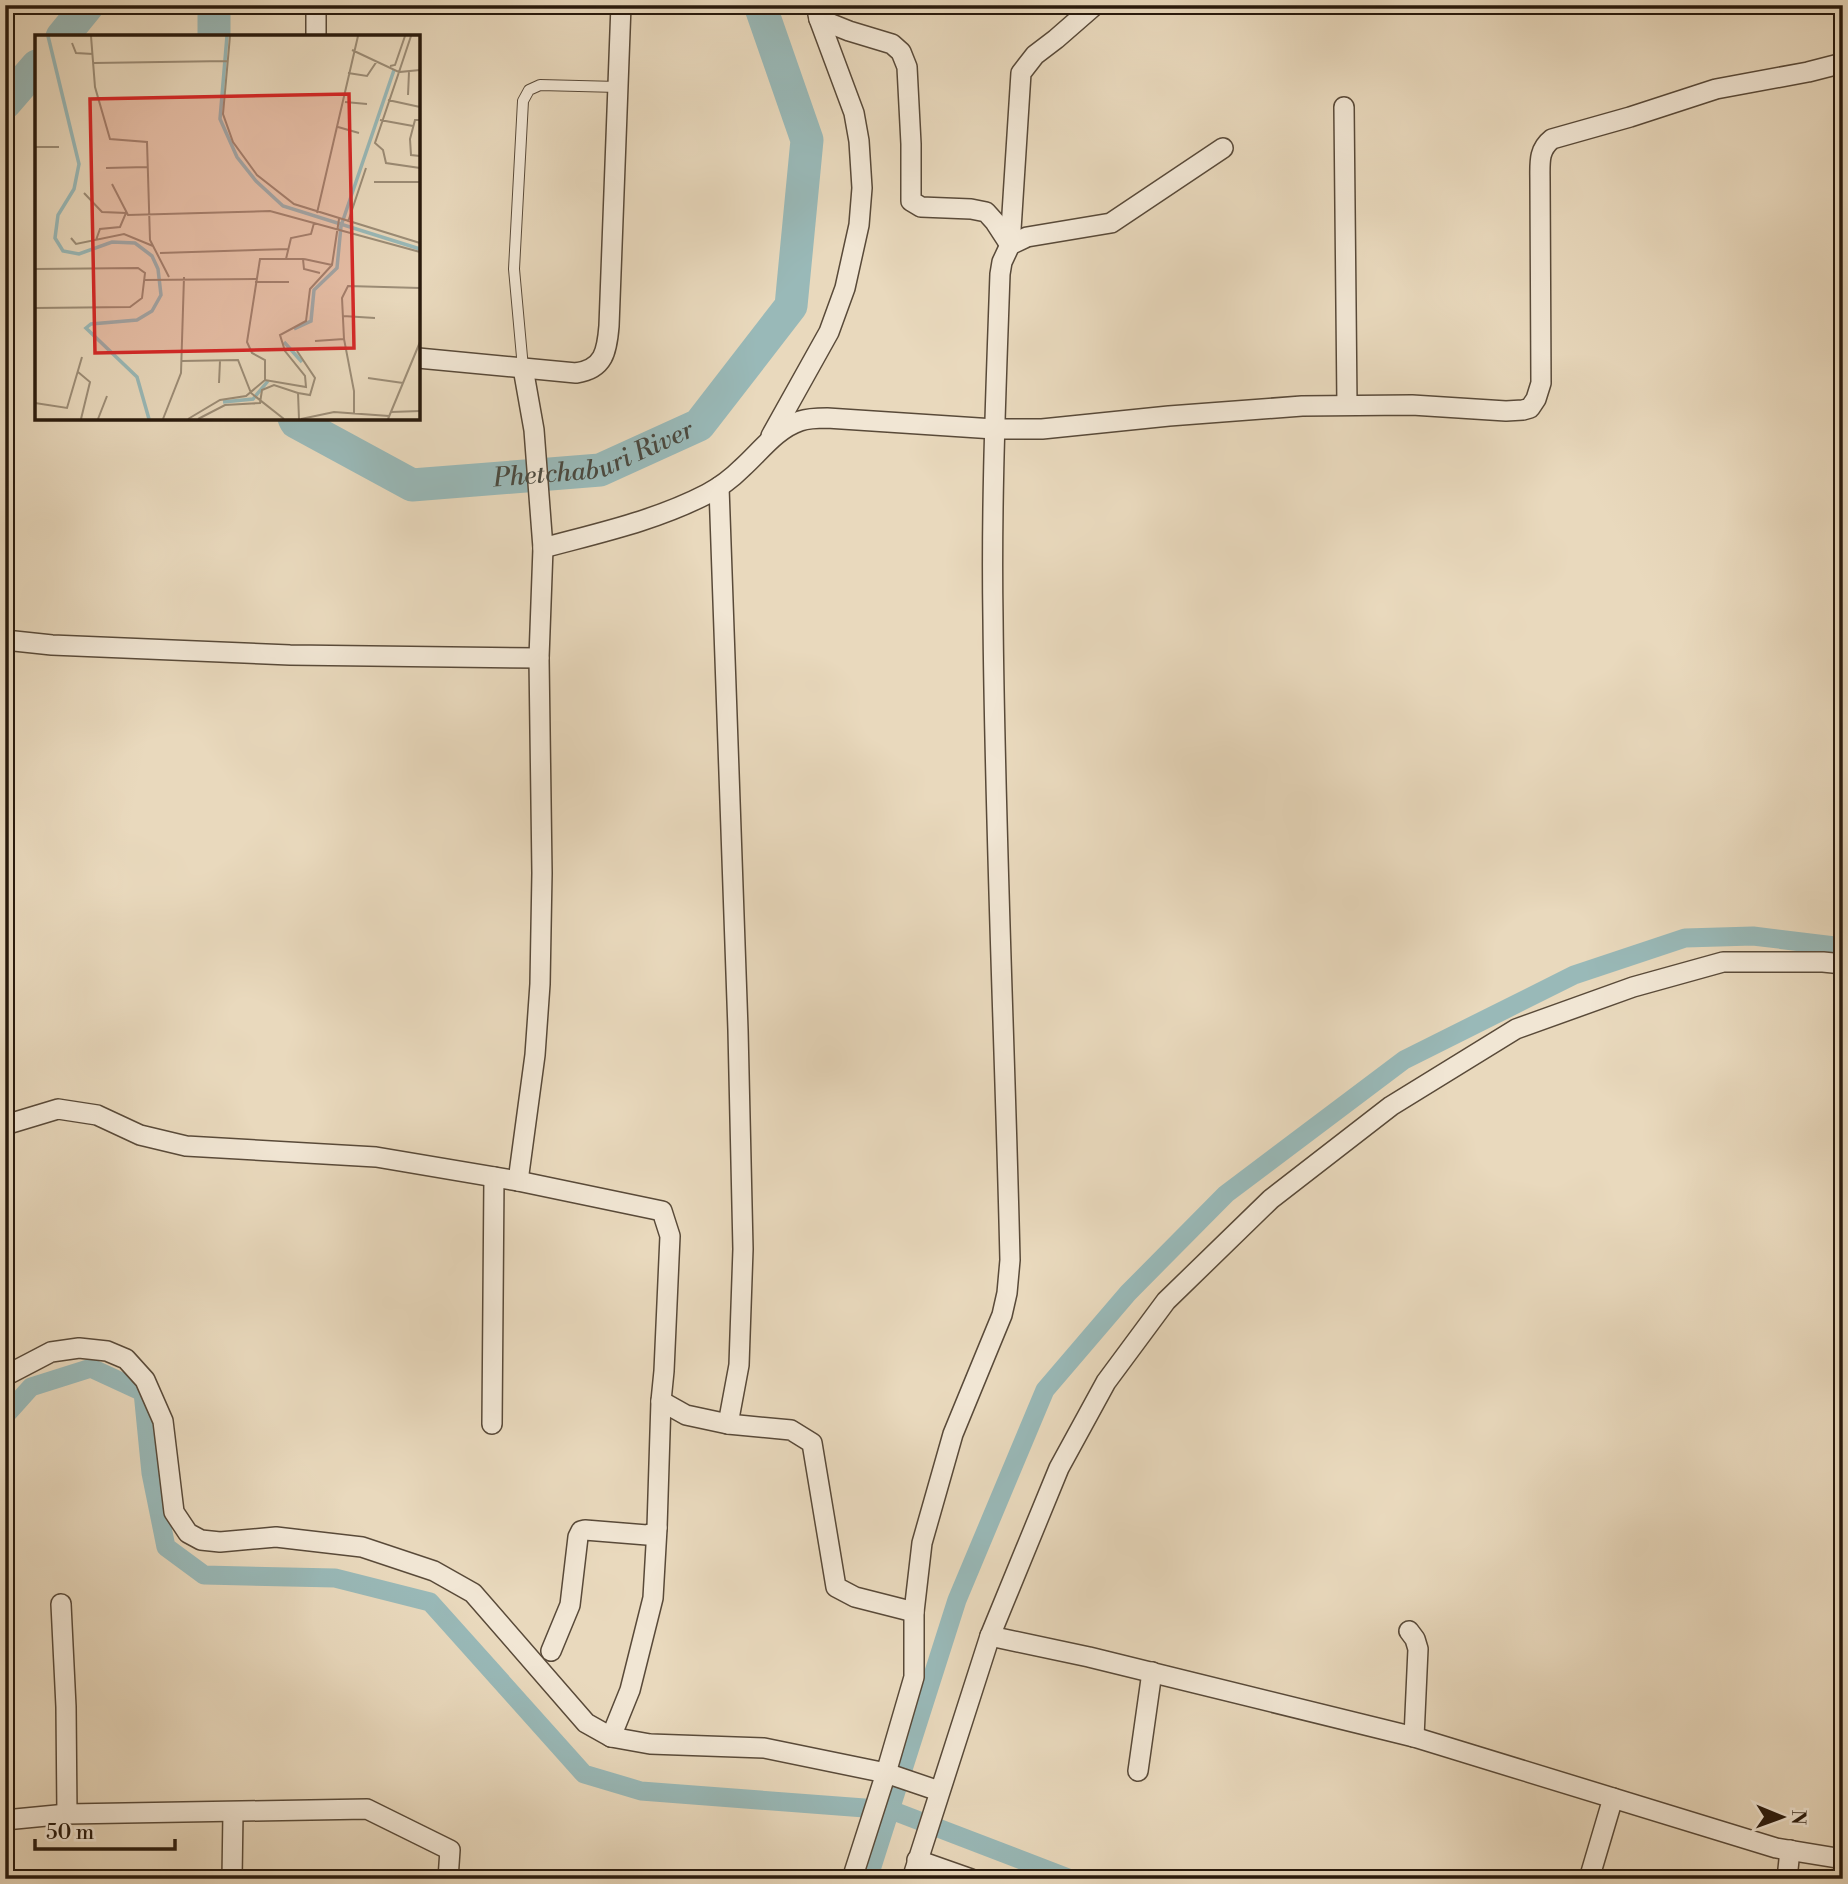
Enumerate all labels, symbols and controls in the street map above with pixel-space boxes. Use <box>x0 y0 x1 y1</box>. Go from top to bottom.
inset map <box>35 35 420 420</box>
water label: Phetchaburi River <box>491 413 699 495</box>
north arrow <box>1746 1783 1816 1853</box>
scale bar <box>35 1807 175 1851</box>
text: N <box>1786 1810 1810 1825</box>
text: 50 m <box>46 1820 94 1846</box>

